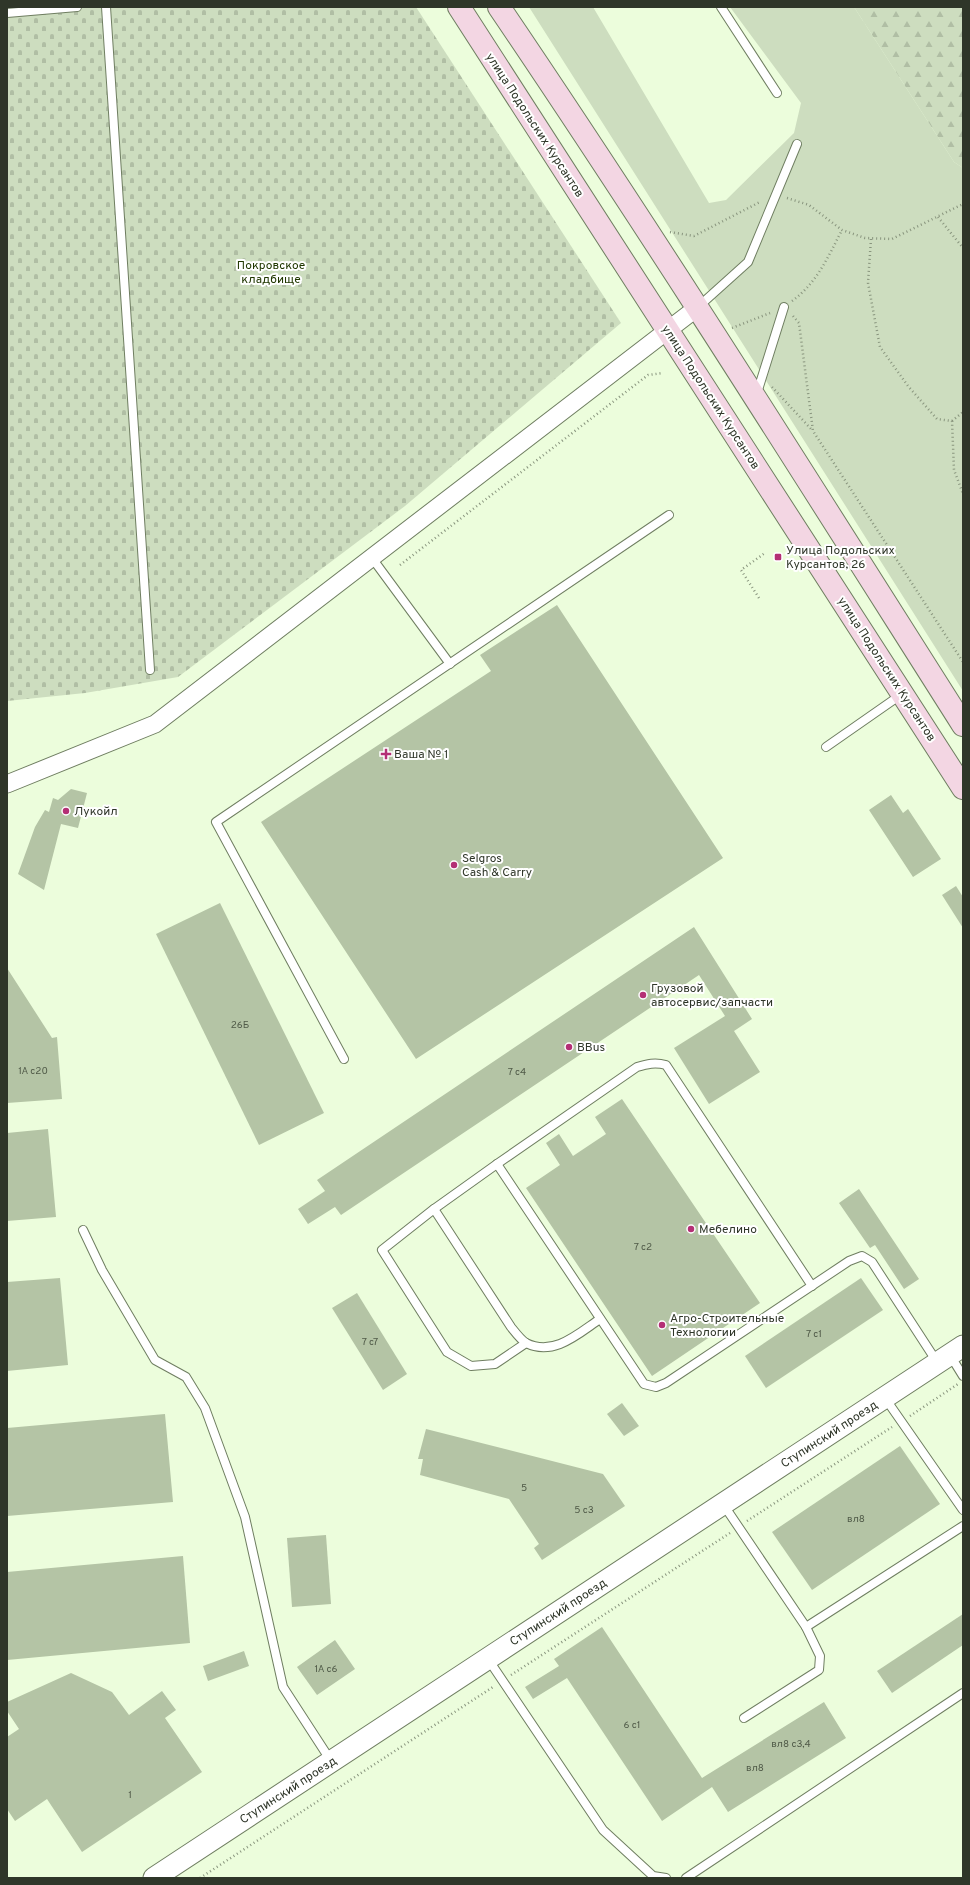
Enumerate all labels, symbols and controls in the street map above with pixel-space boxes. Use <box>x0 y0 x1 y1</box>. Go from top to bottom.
street label: улица Подольских Курсантов <box>481 50 587 201</box>
park label: Покровское кладбище <box>237 258 305 288</box>
street label: улица Подольских Курсантов <box>657 322 763 473</box>
place label: Улица Подольских Курсантов, 26 <box>786 543 895 573</box>
marker: Улица Подольских Курсантов, 26 <box>773 552 783 562</box>
street label: улица Подольских Курсантов <box>833 594 939 745</box>
place label: Ваша № 1 <box>394 747 449 763</box>
marker: Ваша № 1 <box>381 749 391 759</box>
place label: Лукойл <box>74 804 118 820</box>
marker: Лукойл <box>61 806 71 816</box>
place label: Selgros Cash & Carry <box>462 851 532 881</box>
marker: Selgros Cash & Carry <box>449 860 459 870</box>
place label: Грузовой автосервис/запчасти <box>651 981 773 1011</box>
marker: Грузовой автосервис/запчасти <box>638 990 648 1000</box>
house number: 26Б <box>231 1019 249 1032</box>
place label: BBus <box>577 1040 605 1056</box>
marker: BBus <box>564 1042 574 1052</box>
house number: 1А с20 <box>18 1065 48 1078</box>
house number: 7 с4 <box>508 1066 526 1079</box>
place label: Мебелино <box>699 1222 757 1238</box>
marker: Мебелино <box>686 1224 696 1234</box>
house number: 7 с2 <box>634 1241 652 1254</box>
place label: Агро-Строительные Технологии <box>670 1311 784 1341</box>
marker: Агро-Строительные Технологии <box>657 1320 667 1330</box>
house number: 7 с1 <box>806 1328 822 1341</box>
house number: 7 с7 <box>362 1336 378 1349</box>
street label: Ступинский проезд <box>778 1397 881 1472</box>
house number: 5 <box>521 1482 527 1495</box>
house number: 5 с3 <box>574 1504 594 1517</box>
house number: вл8 <box>847 1513 865 1526</box>
street label: Ступинский проезд <box>507 1575 610 1650</box>
house number: 1А с6 <box>314 1663 338 1676</box>
house number: 6 с1 <box>623 1719 641 1732</box>
house number: вл8 с3,4 <box>771 1738 811 1751</box>
street label: Ступинский проезд <box>237 1753 340 1828</box>
house number: вл8 <box>746 1762 764 1775</box>
house number: 1 <box>128 1789 132 1802</box>

